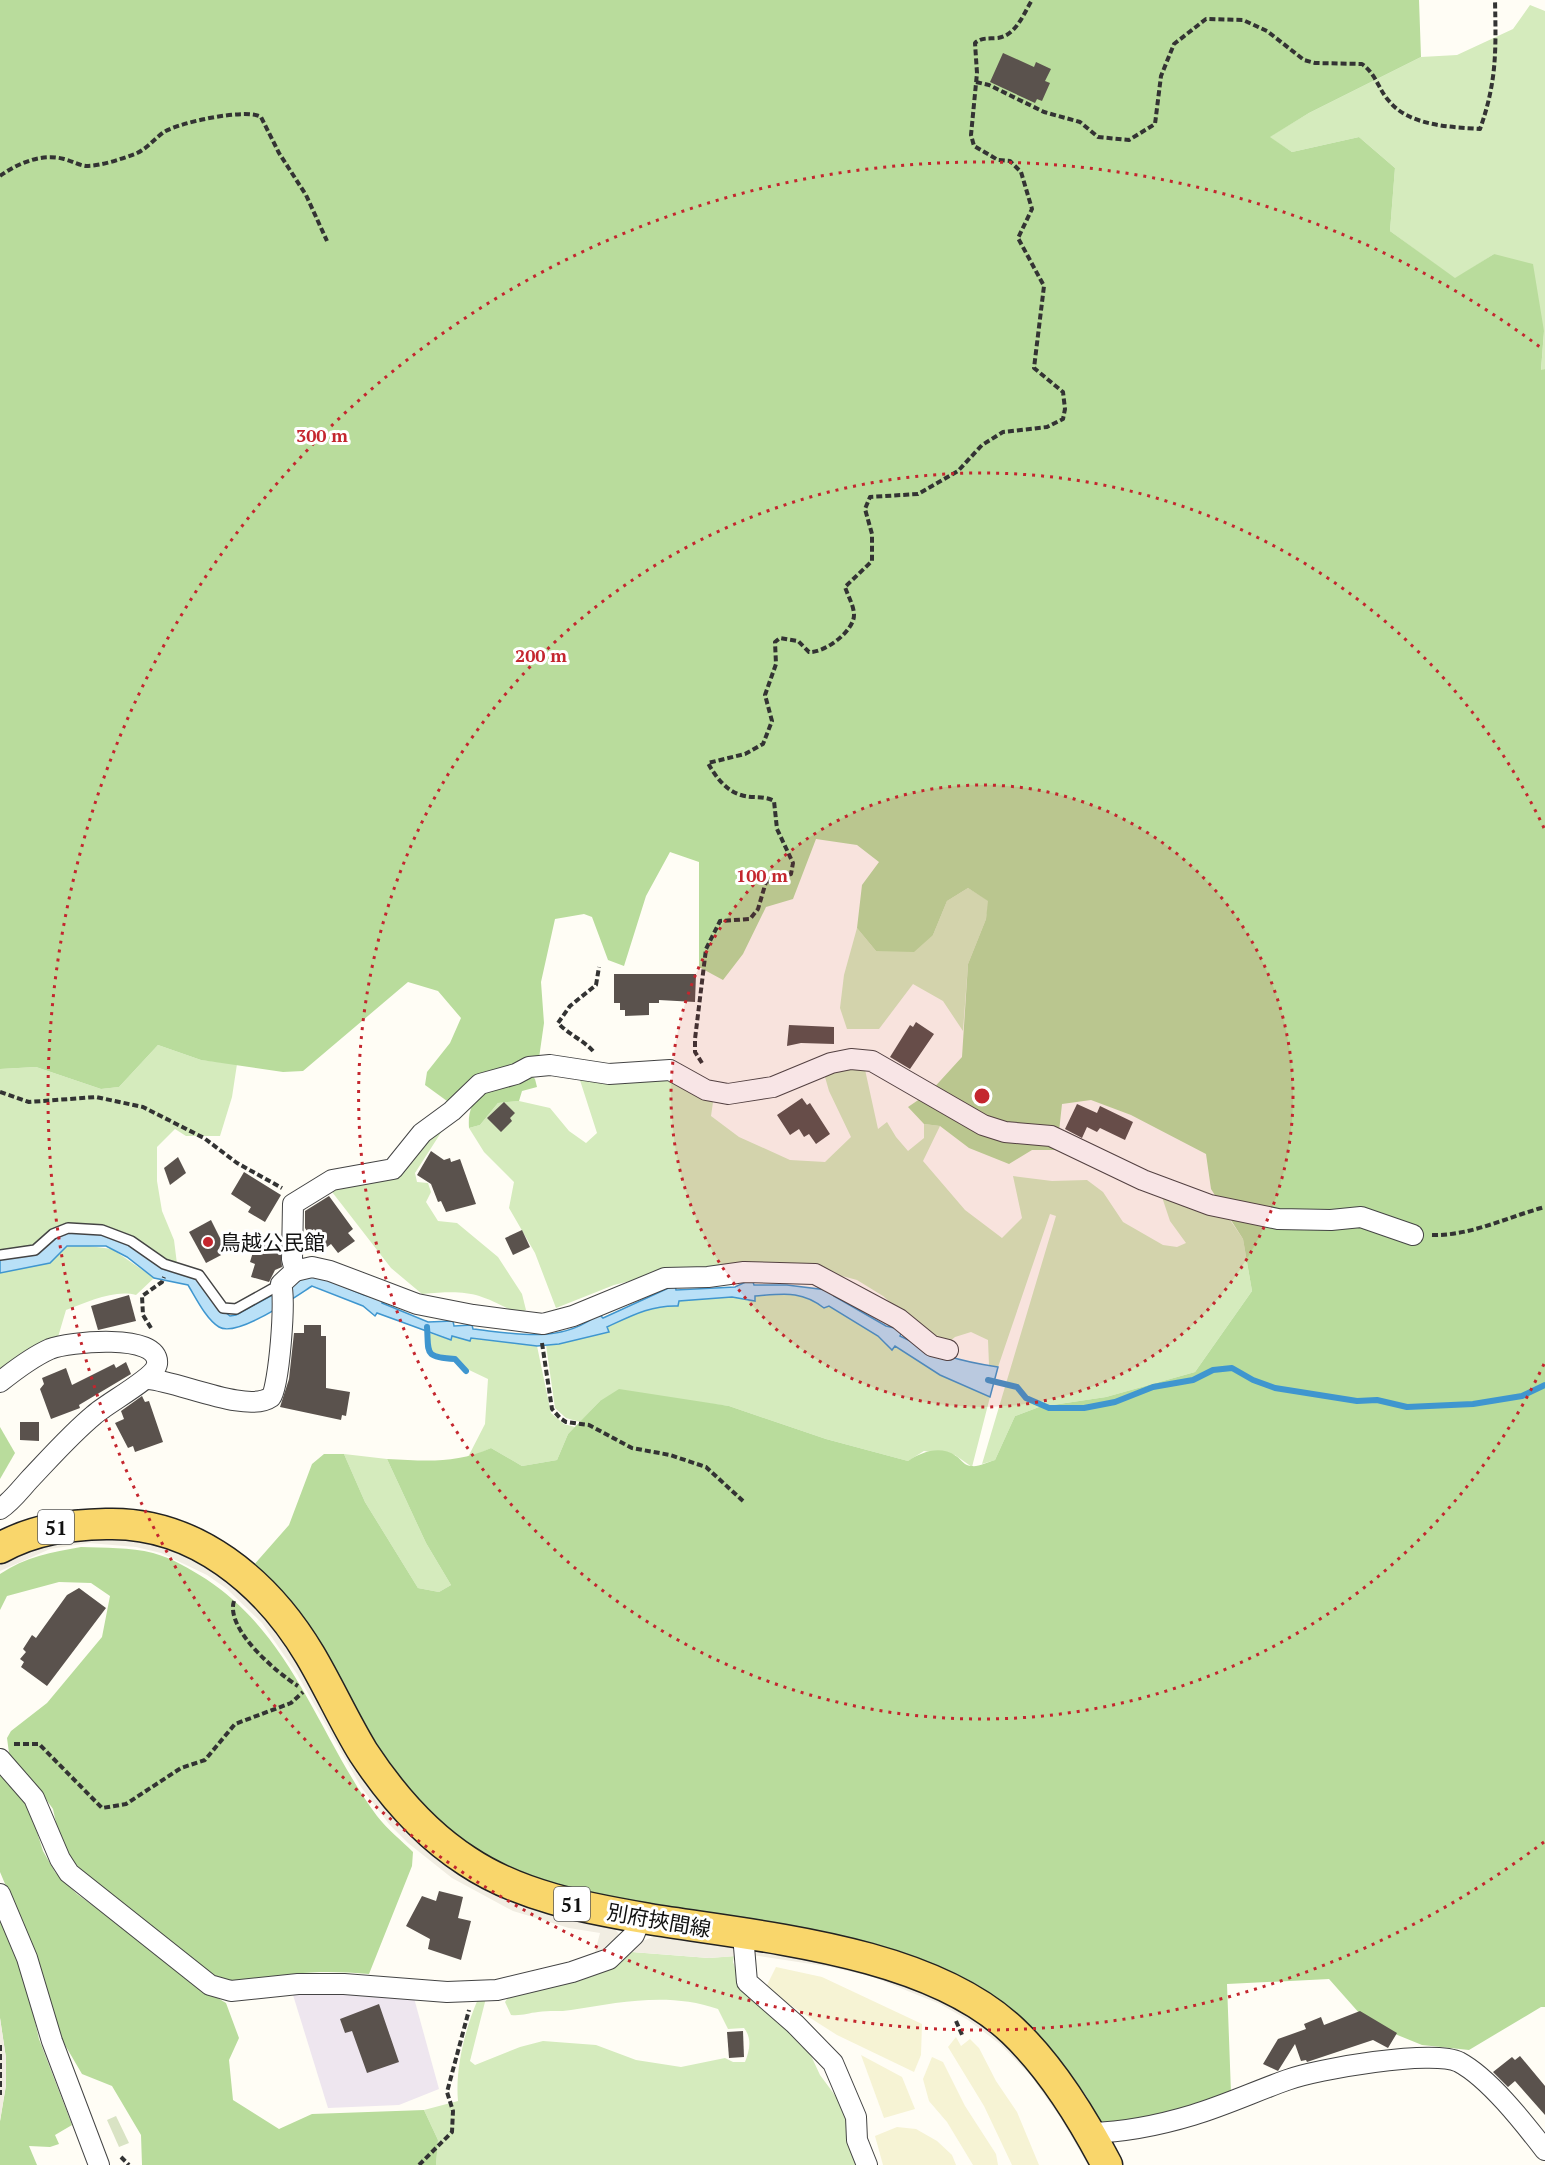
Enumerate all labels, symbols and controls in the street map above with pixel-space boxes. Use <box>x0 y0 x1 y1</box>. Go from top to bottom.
text: 300 m <box>296 423 348 447</box>
text: 200 m <box>515 643 567 667</box>
text: 100 m <box>736 863 788 887</box>
centre of rings <box>972 1086 992 1106</box>
place label: 鳥越公民館 <box>220 1228 325 1256</box>
marker: 鳥越公民館 <box>201 1235 215 1249</box>
road number: 51 <box>38 1510 74 1544</box>
road number: 51 <box>554 1887 590 1921</box>
street label: 別府挾間線 <box>605 1897 713 1943</box>

